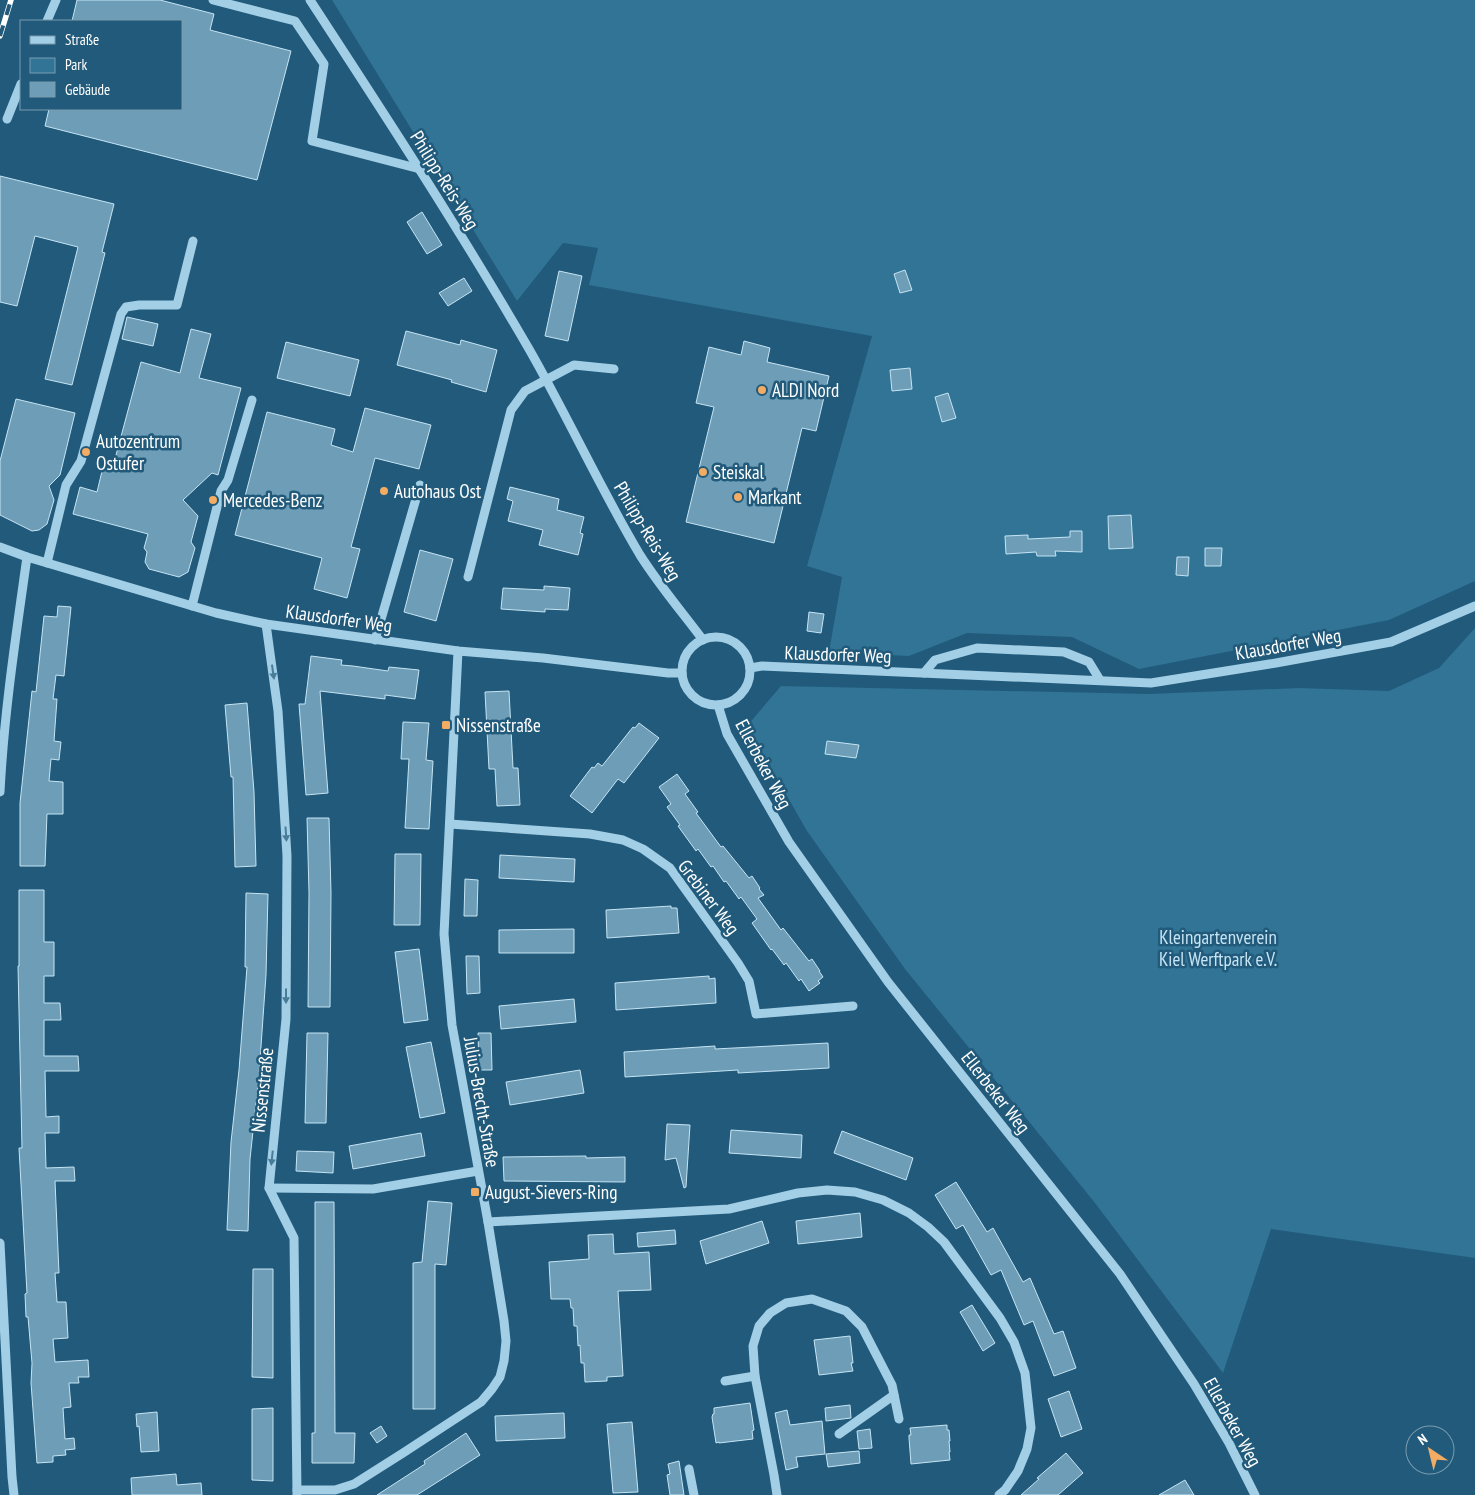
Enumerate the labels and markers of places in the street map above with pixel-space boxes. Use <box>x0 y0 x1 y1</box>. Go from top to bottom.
place label: ALDI Nord <box>772 378 839 402</box>
marker: ALDI Nord <box>756 384 768 396</box>
place label: Autozentrum Ostufer <box>96 429 180 475</box>
marker: Autozentrum Ostufer <box>80 446 92 458</box>
place label: Steiskal <box>713 460 765 484</box>
marker: Steiskal <box>697 466 709 478</box>
place label: Autohaus Ost <box>394 479 482 503</box>
marker: Autohaus Ost <box>378 485 390 497</box>
place label: Markant <box>748 485 802 509</box>
place label: Mercedes-Benz <box>223 488 323 512</box>
marker: Markant <box>732 491 744 503</box>
marker: Mercedes-Benz <box>207 494 219 506</box>
place label: Nissenstraße <box>456 713 541 737</box>
marker: Nissenstraße <box>440 719 452 731</box>
place label: August-Sievers-Ring <box>485 1180 617 1204</box>
marker: August-Sievers-Ring <box>469 1186 481 1198</box>

